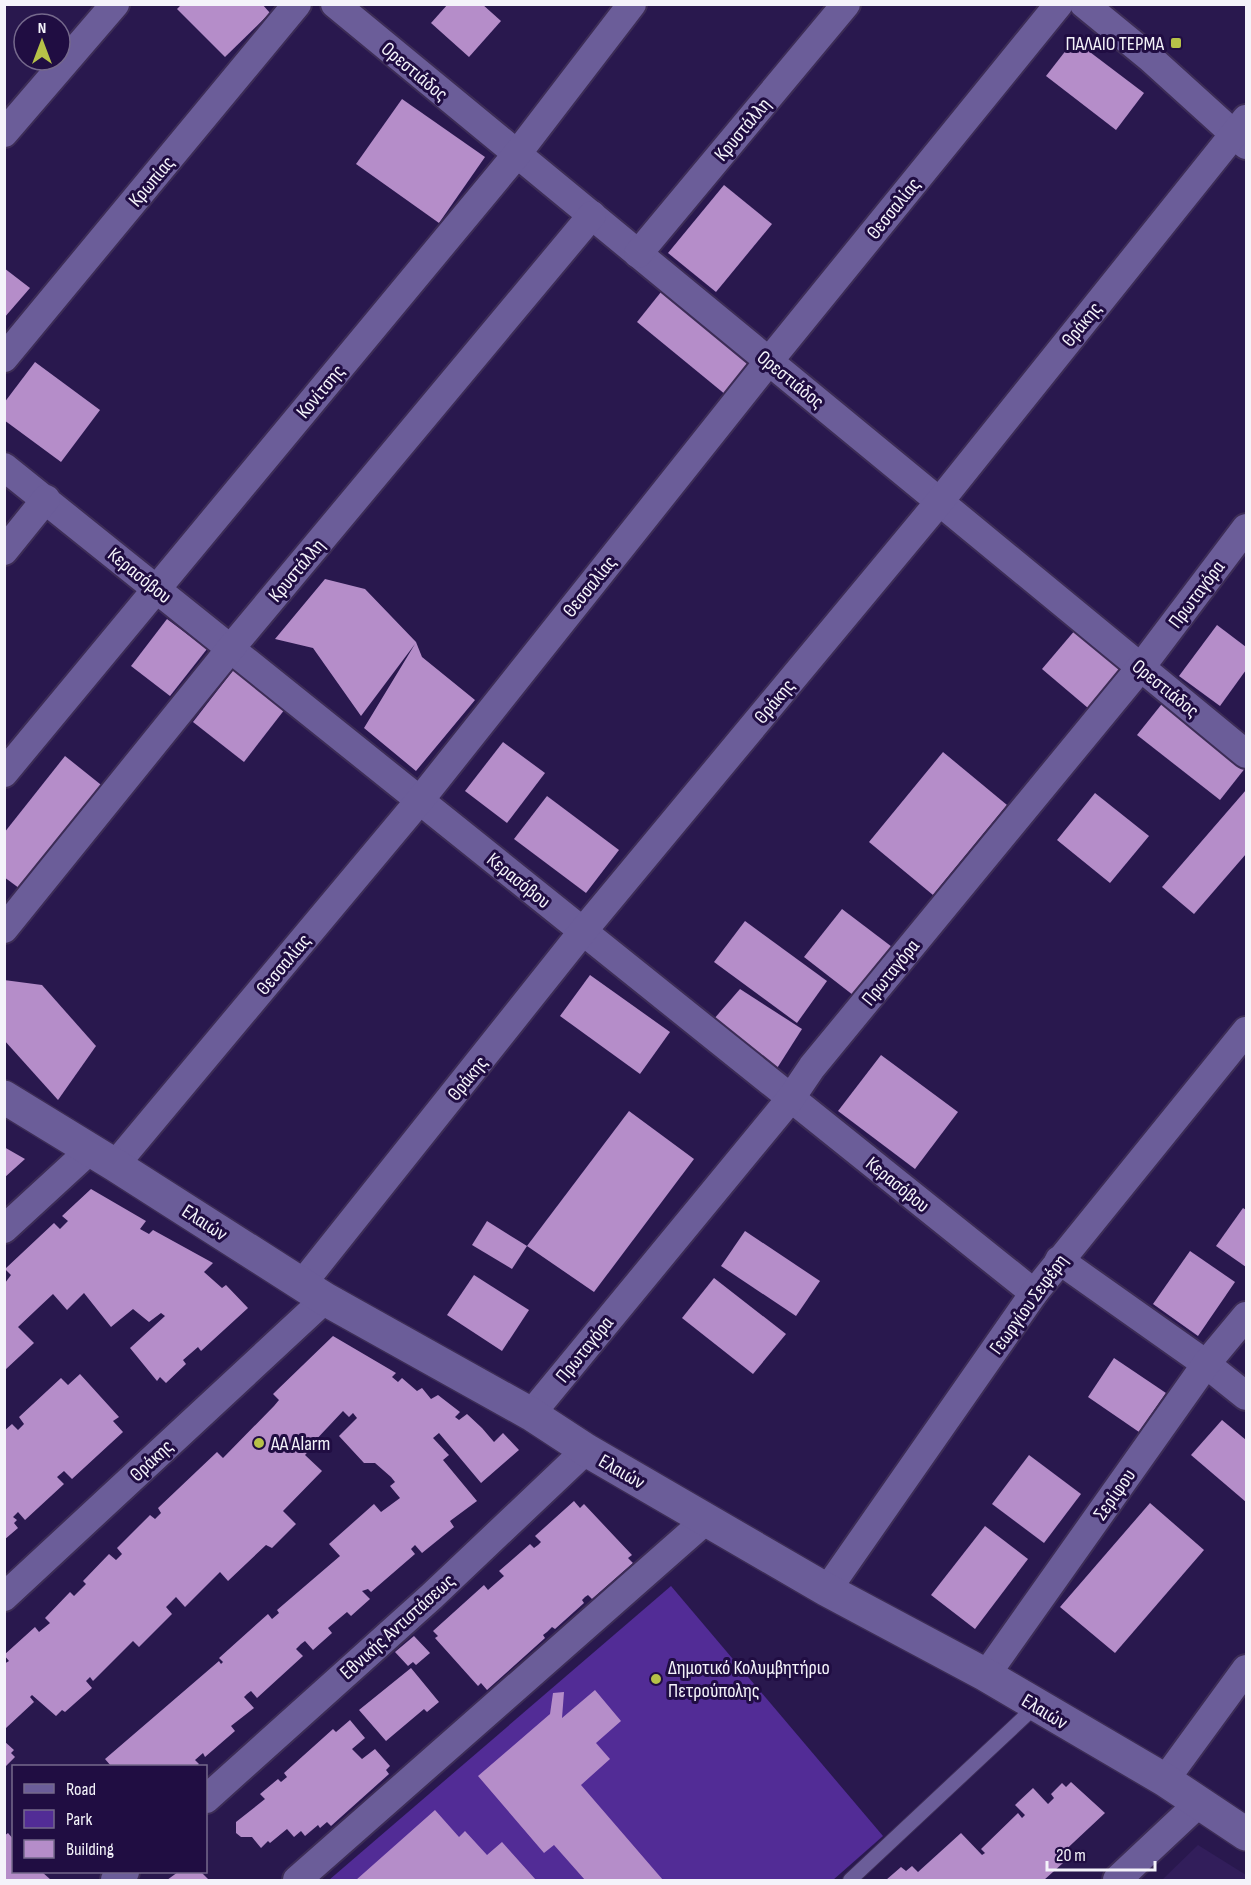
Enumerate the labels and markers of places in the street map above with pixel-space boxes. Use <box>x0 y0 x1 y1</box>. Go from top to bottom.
place label: ΠΑΛΑΙΟ ΤΕΡΜΑ <box>1065 32 1164 56</box>
marker: ΠΑΛΑΙΟ ΤΕΡΜΑ <box>1169 36 1183 50</box>
place label: AA Alarm <box>270 1432 330 1456</box>
marker: AA Alarm <box>252 1436 266 1450</box>
place label: Δημοτικό Κολυμβητήριο Πετρούπολης <box>668 1656 830 1703</box>
marker: Δημοτικό Κολυμβητήριο Πετρούπολης <box>649 1672 663 1686</box>

